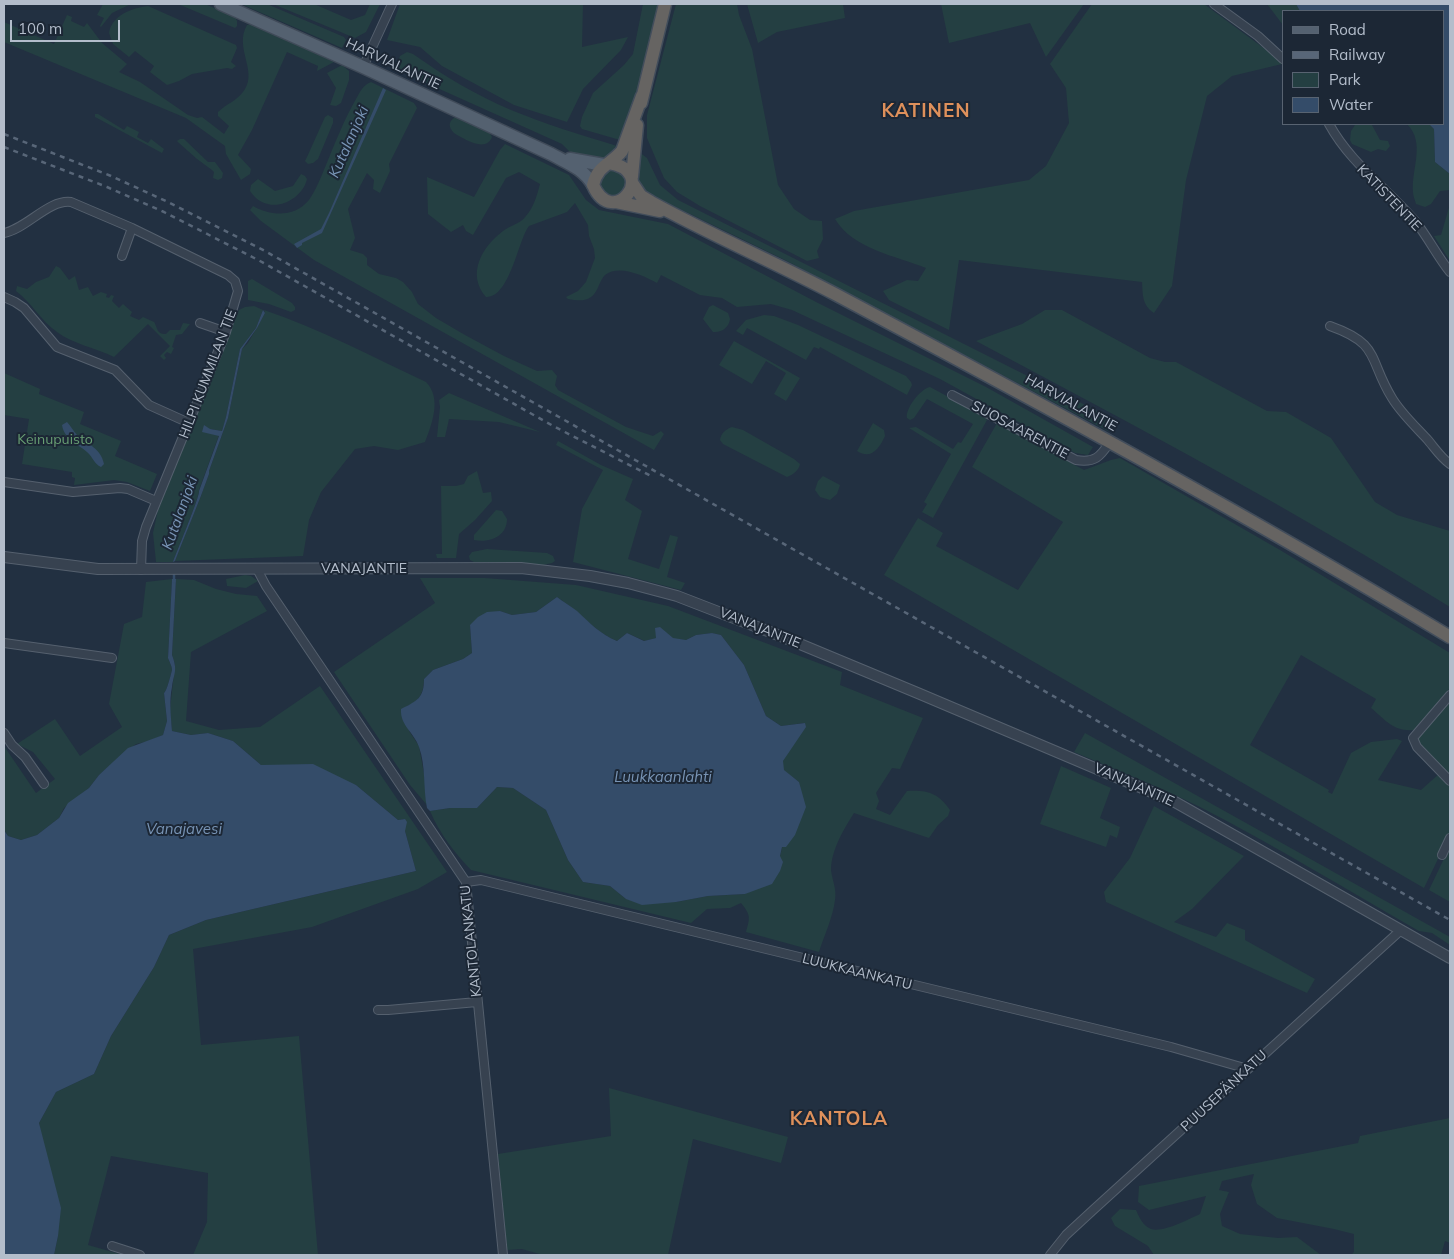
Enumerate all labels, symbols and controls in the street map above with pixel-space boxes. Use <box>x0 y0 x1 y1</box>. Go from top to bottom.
scale bar <box>12 10 122 42</box>
legend <box>1282 10 1444 125</box>
text: 100 m <box>18 19 62 38</box>
text: Road <box>1329 20 1366 39</box>
street label: HARVIALANTIE <box>343 35 443 93</box>
text: Railway <box>1329 45 1385 64</box>
text: Park <box>1329 70 1361 89</box>
text: Water <box>1329 95 1373 114</box>
district label: KATINEN <box>881 100 971 122</box>
water label: Kutalanjoki <box>325 103 373 181</box>
street label: KATISTENTIE <box>1353 161 1425 235</box>
street label: HILPI KUMMILAN TIE <box>176 307 240 441</box>
street label: HARVIALANTIE <box>1022 371 1120 435</box>
street label: SUOSAARENTIE <box>969 397 1071 463</box>
park label: Keinupuisto <box>17 432 93 448</box>
water label: Kutalanjoki <box>158 474 202 552</box>
street label: VANAJANTIE <box>321 561 407 577</box>
street label: VANAJANTIE <box>717 604 803 652</box>
street label: VANAJANTIE <box>1091 760 1177 810</box>
water label: Luukkaanlahti <box>614 768 712 786</box>
water label: Vanajavesi <box>146 820 222 838</box>
street label: KANTOLANKATU <box>457 884 485 998</box>
street label: LUUKKAANKATU <box>800 950 914 994</box>
street label: PUUSEPÄNKATU <box>1177 1047 1271 1135</box>
district label: KANTOLA <box>789 1108 889 1130</box>

